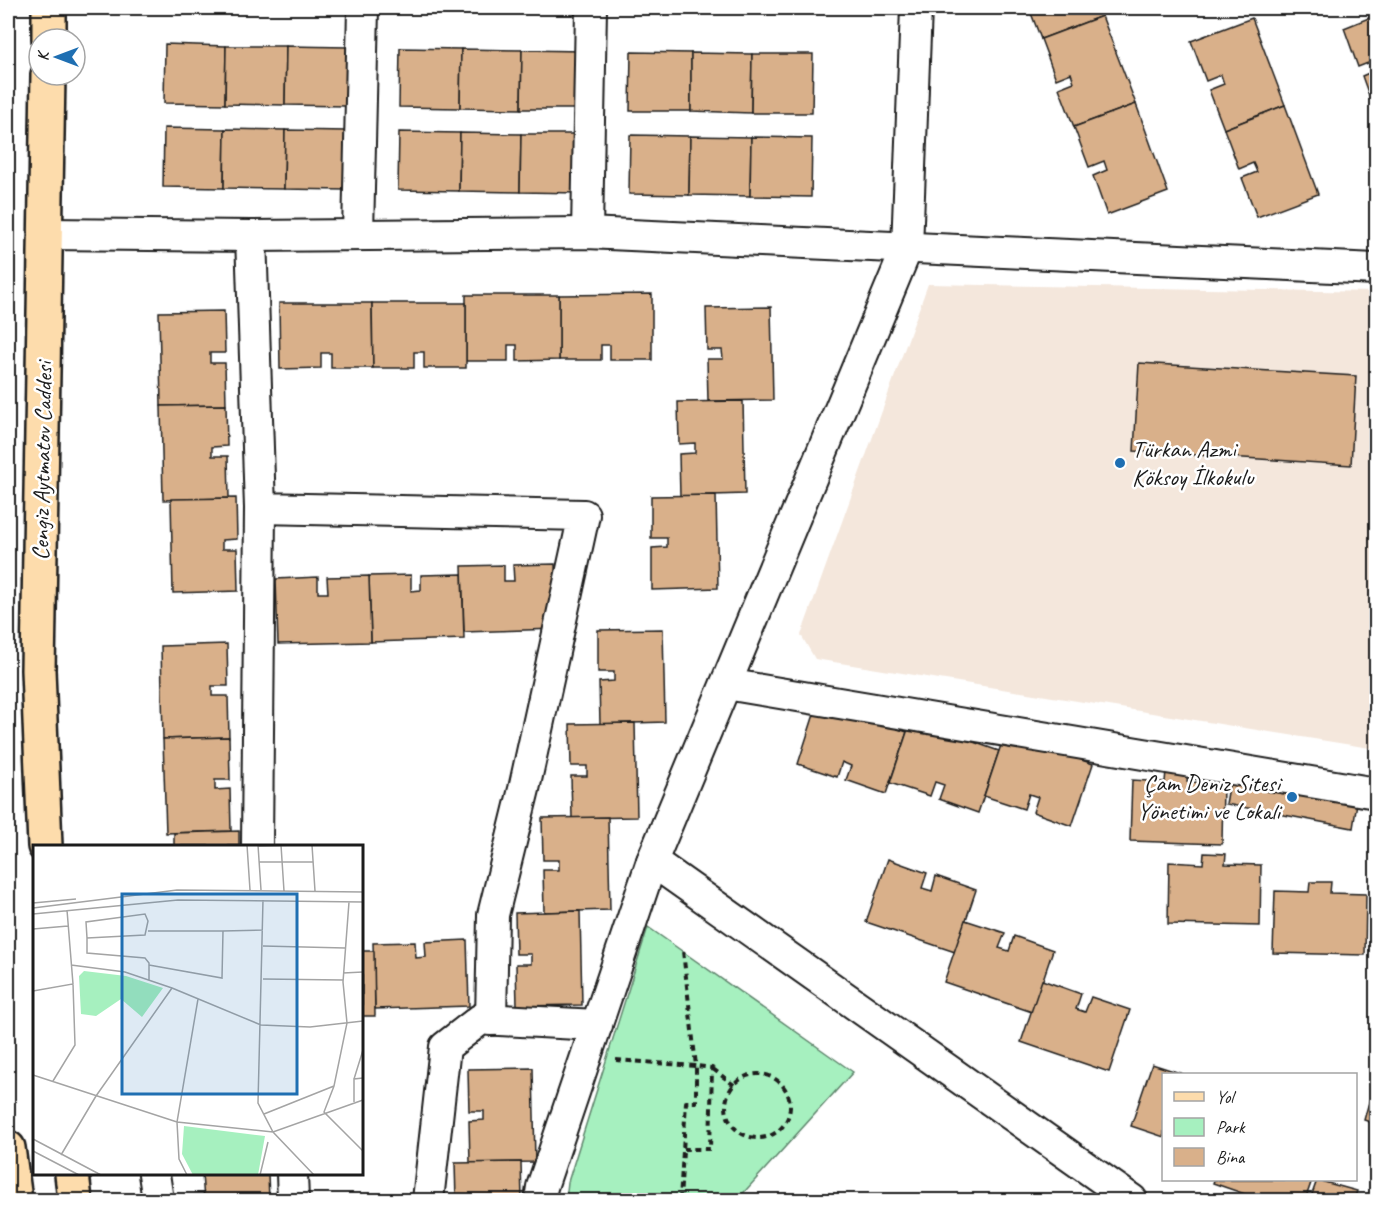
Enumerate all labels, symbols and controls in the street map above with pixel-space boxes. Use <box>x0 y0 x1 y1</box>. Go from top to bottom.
north arrow <box>27 27 87 87</box>
text: K <box>33 49 53 61</box>
street label: Cengiz Aytmatov Caddesi <box>25 359 59 561</box>
place label: Türkan Azmi Köksoy İlkokulu <box>1132 434 1255 492</box>
marker: Türkan Azmi Köksoy İlkokulu <box>1113 456 1127 470</box>
place label: Çam Deniz Sitesi Yönetimi ve Lokali <box>1137 768 1284 826</box>
marker: Çam Deniz Sitesi Yönetimi ve Lokali <box>1285 790 1299 804</box>
inset map <box>33 845 363 1175</box>
legend <box>1162 1073 1357 1181</box>
text: Yol <box>1216 1086 1236 1108</box>
text: Park <box>1216 1116 1246 1138</box>
text: Bina <box>1216 1146 1246 1168</box>

